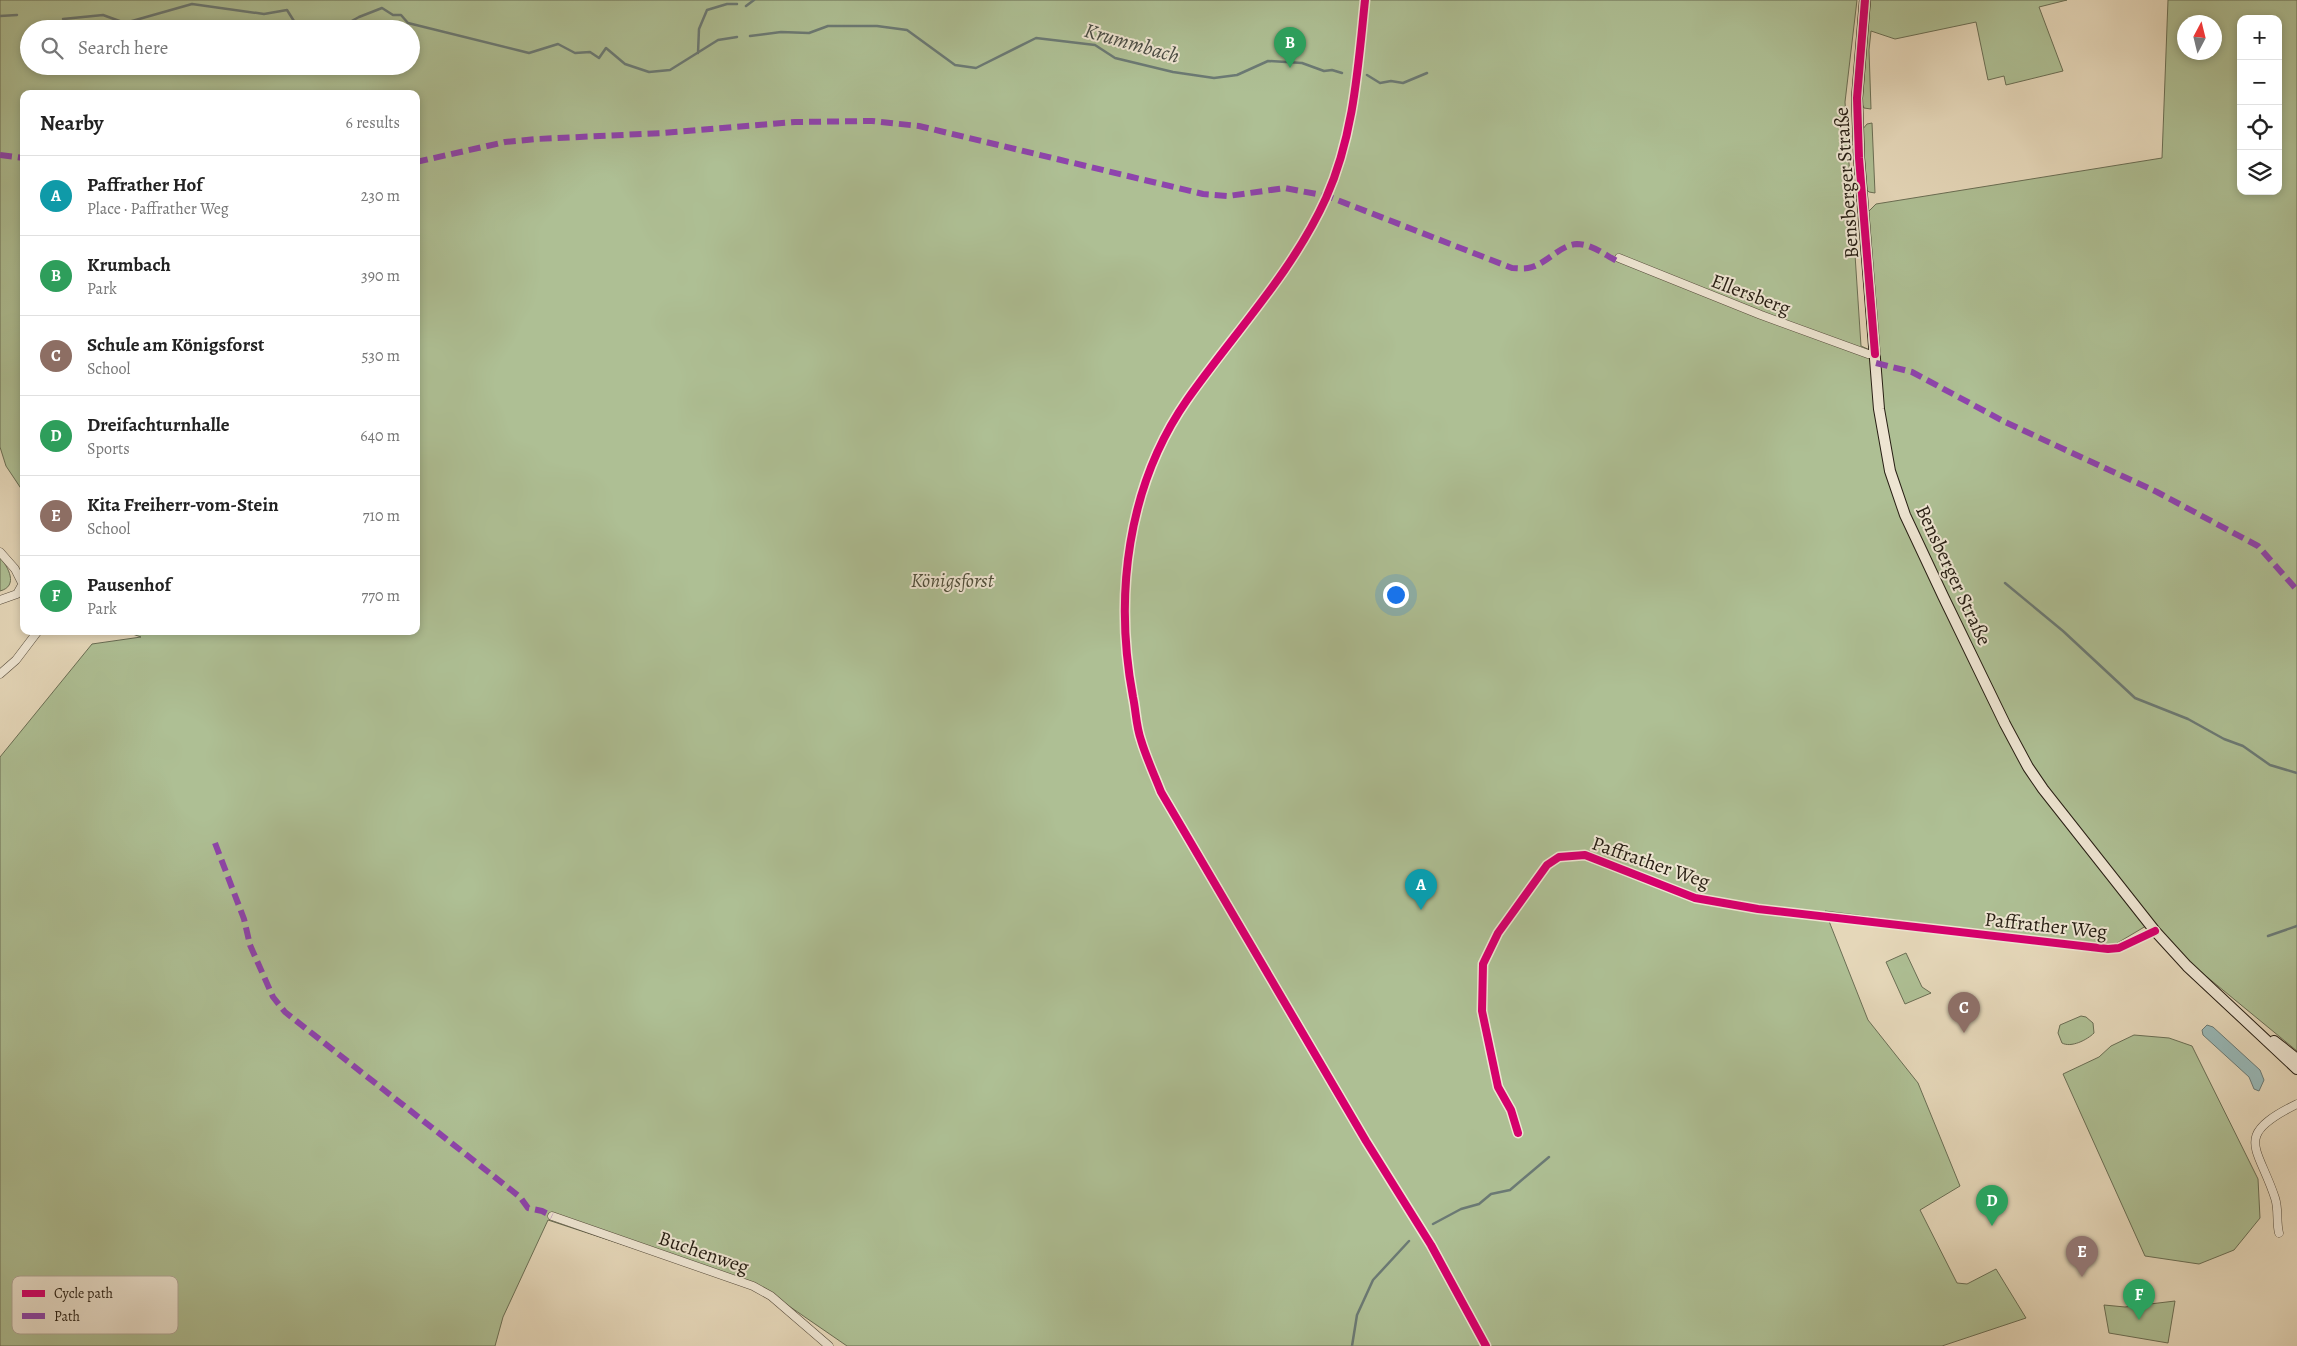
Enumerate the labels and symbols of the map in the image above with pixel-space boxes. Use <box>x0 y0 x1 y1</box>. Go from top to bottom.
north arrow <box>2177 15 2222 60</box>
water label: Krummbach <box>1081 16 1183 70</box>
pin: B <box>1274 27 1306 68</box>
street label: Bensberger Straße <box>1828 106 1865 260</box>
street label: Ellersberg <box>1707 267 1794 322</box>
street label: Bensberger Straße <box>1909 501 1998 650</box>
park label: Königsforst <box>911 567 995 594</box>
your location <box>1383 582 1409 608</box>
street label: Paffrather Weg <box>1588 830 1713 895</box>
pin: A <box>1405 869 1437 910</box>
street label: Paffrather Weg <box>1983 906 2109 945</box>
pin: C <box>1948 992 1980 1033</box>
pin: D <box>1976 1185 2008 1226</box>
street label: Buchenweg <box>655 1224 753 1281</box>
pin: E <box>2066 1236 2098 1277</box>
legend <box>12 1276 178 1334</box>
pin: F <box>2123 1279 2155 1320</box>
text: Cycle path <box>54 1284 114 1303</box>
text: Path <box>54 1307 81 1326</box>

